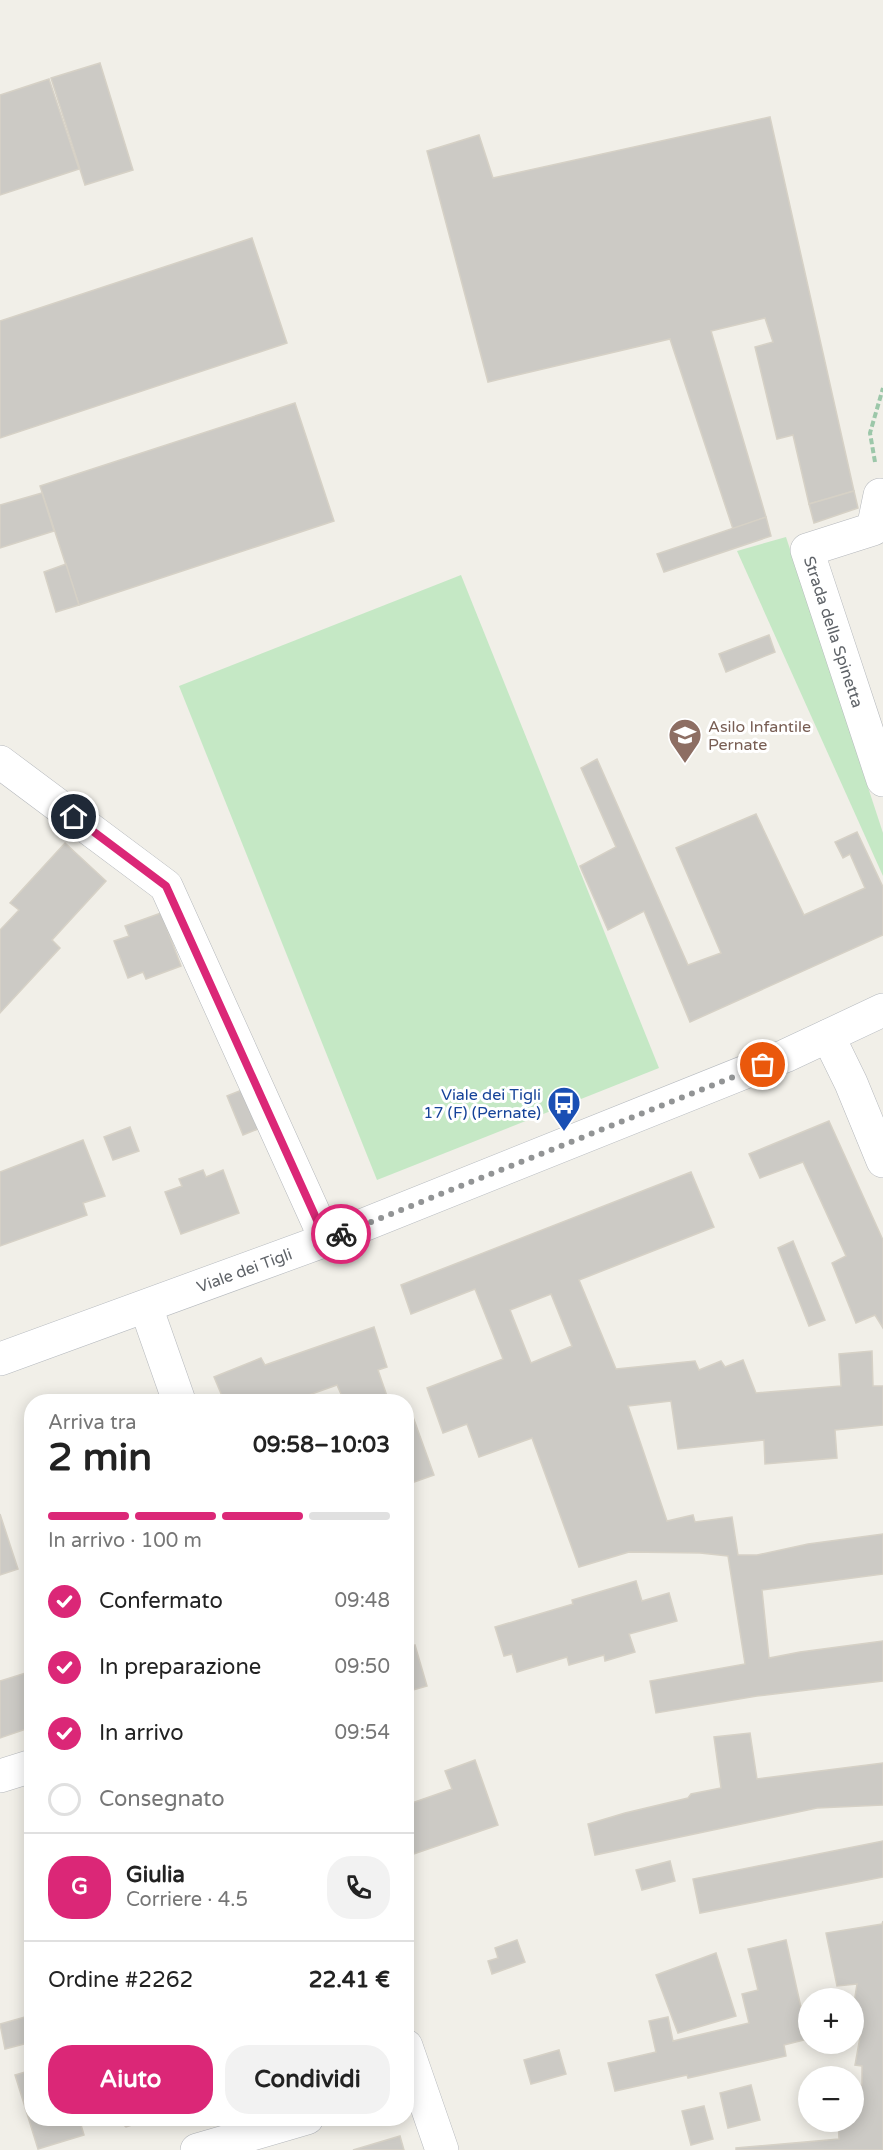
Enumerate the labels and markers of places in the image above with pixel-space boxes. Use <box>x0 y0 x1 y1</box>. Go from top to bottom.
school or university icon: Asilo Infantile Pernate <box>667 717 703 764</box>
place label: Asilo Infantile Pernate <box>708 717 811 755</box>
pin <box>48 791 99 842</box>
pin <box>737 1039 788 1090</box>
place label: Viale dei Tigli 17 (F) (Pernate) <box>423 1085 541 1123</box>
bus stop icon: Viale dei Tigli 17 (F) (Pernate) <box>546 1085 582 1132</box>

